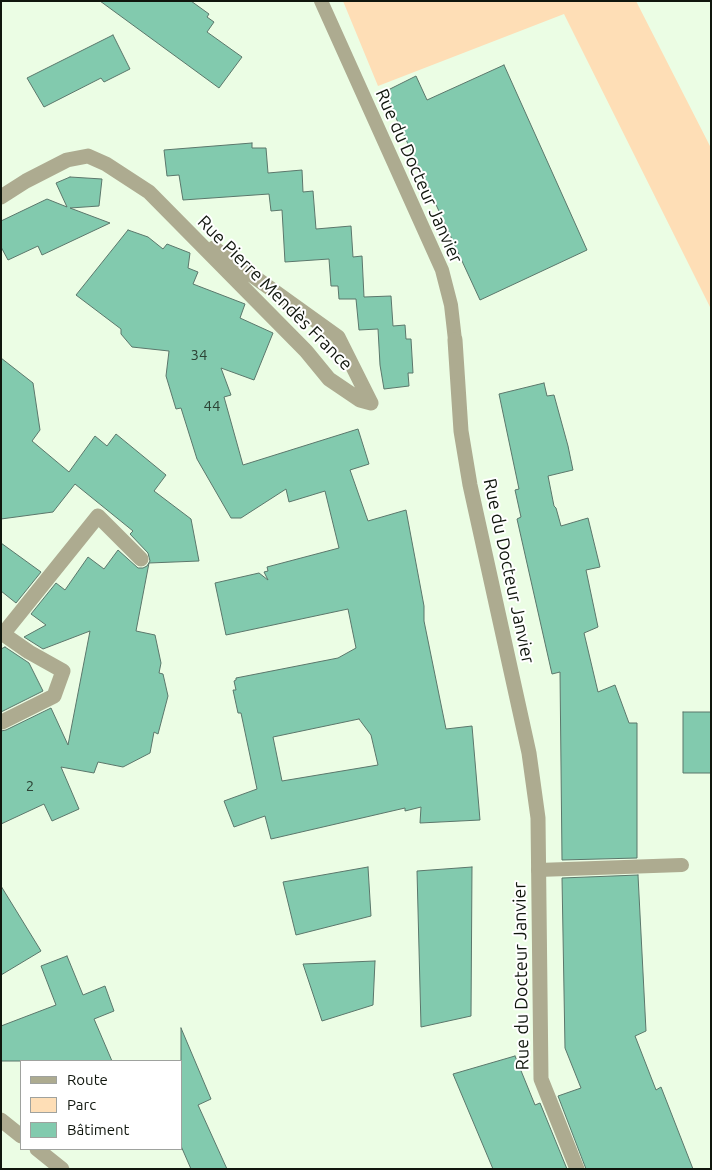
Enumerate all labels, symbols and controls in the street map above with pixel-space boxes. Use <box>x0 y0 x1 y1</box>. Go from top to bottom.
street label: Rue du Docteur Janvier <box>371 85 467 267</box>
street label: Rue Pierre Mendès France <box>193 211 357 375</box>
house number: 34 <box>191 346 207 364</box>
house number: 44 <box>204 397 220 415</box>
street label: Rue du Docteur Janvier <box>479 477 539 665</box>
house number: 2 <box>26 777 34 795</box>
street label: Rue du Docteur Janvier <box>509 882 533 1070</box>
legend <box>20 1060 182 1150</box>
text: Route <box>67 1071 108 1088</box>
text: Parc <box>67 1096 96 1113</box>
text: Bâtiment <box>67 1121 129 1138</box>

